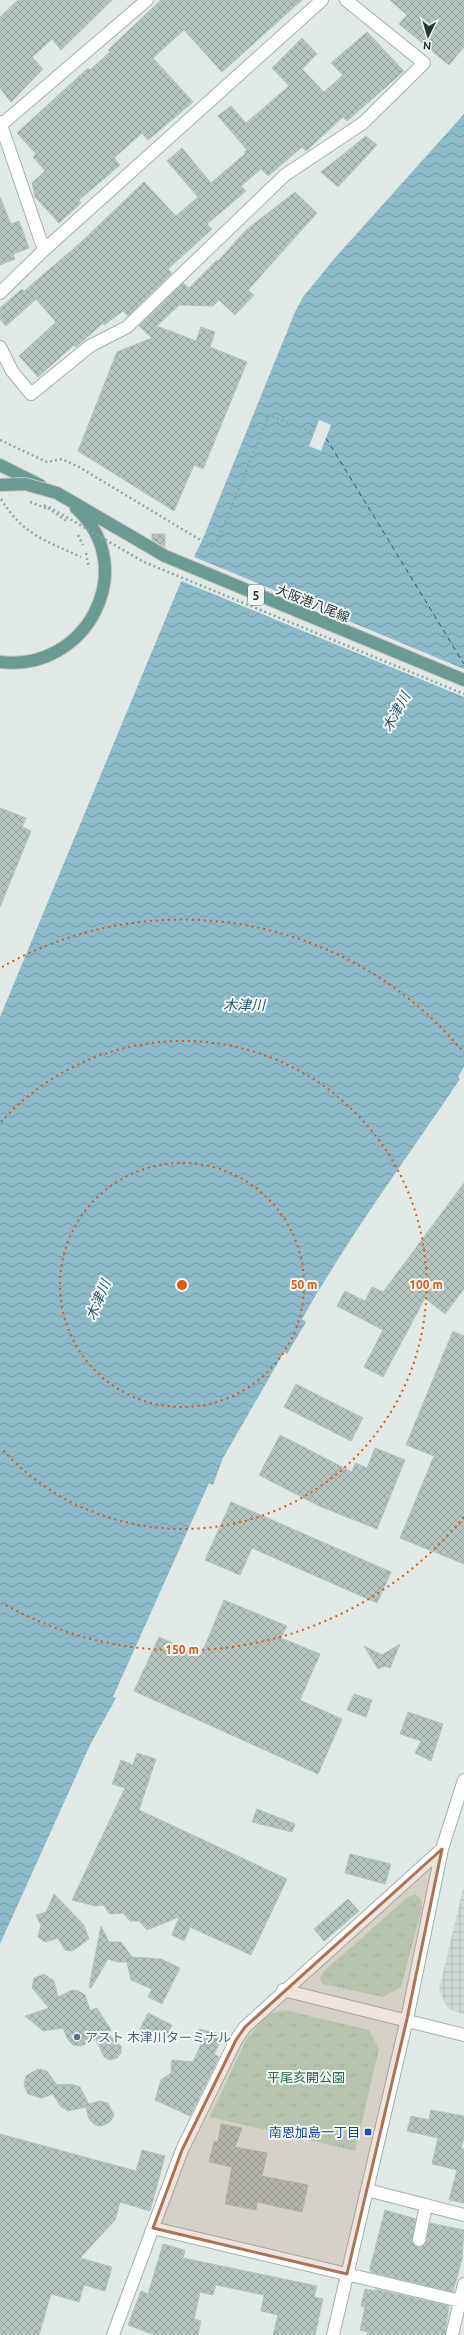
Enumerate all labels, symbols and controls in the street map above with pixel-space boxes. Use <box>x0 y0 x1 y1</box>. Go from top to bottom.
north arrow <box>408 16 448 56</box>
text: N <box>423 40 432 52</box>
street label: 大阪港八尾線 <box>274 582 352 624</box>
road number: 5 <box>248 585 264 605</box>
water label: 木津川 <box>379 688 414 734</box>
water label: 木津川 <box>223 997 267 1013</box>
water label: 木津川 <box>82 1276 114 1322</box>
centre of rings <box>175 1278 189 1292</box>
text: 50 m <box>291 1278 317 1291</box>
text: 100 m <box>409 1278 443 1291</box>
text: 150 m <box>165 1643 199 1656</box>
place label: アスト 木津川ターミナル <box>85 2030 231 2044</box>
marker: アスト 木津川ターミナル <box>72 2032 82 2042</box>
park label: 平尾亥開公園 <box>267 2070 345 2084</box>
place label: 南恩加島一丁目 <box>269 2125 360 2139</box>
marker: 南恩加島一丁目 <box>363 2127 373 2137</box>

